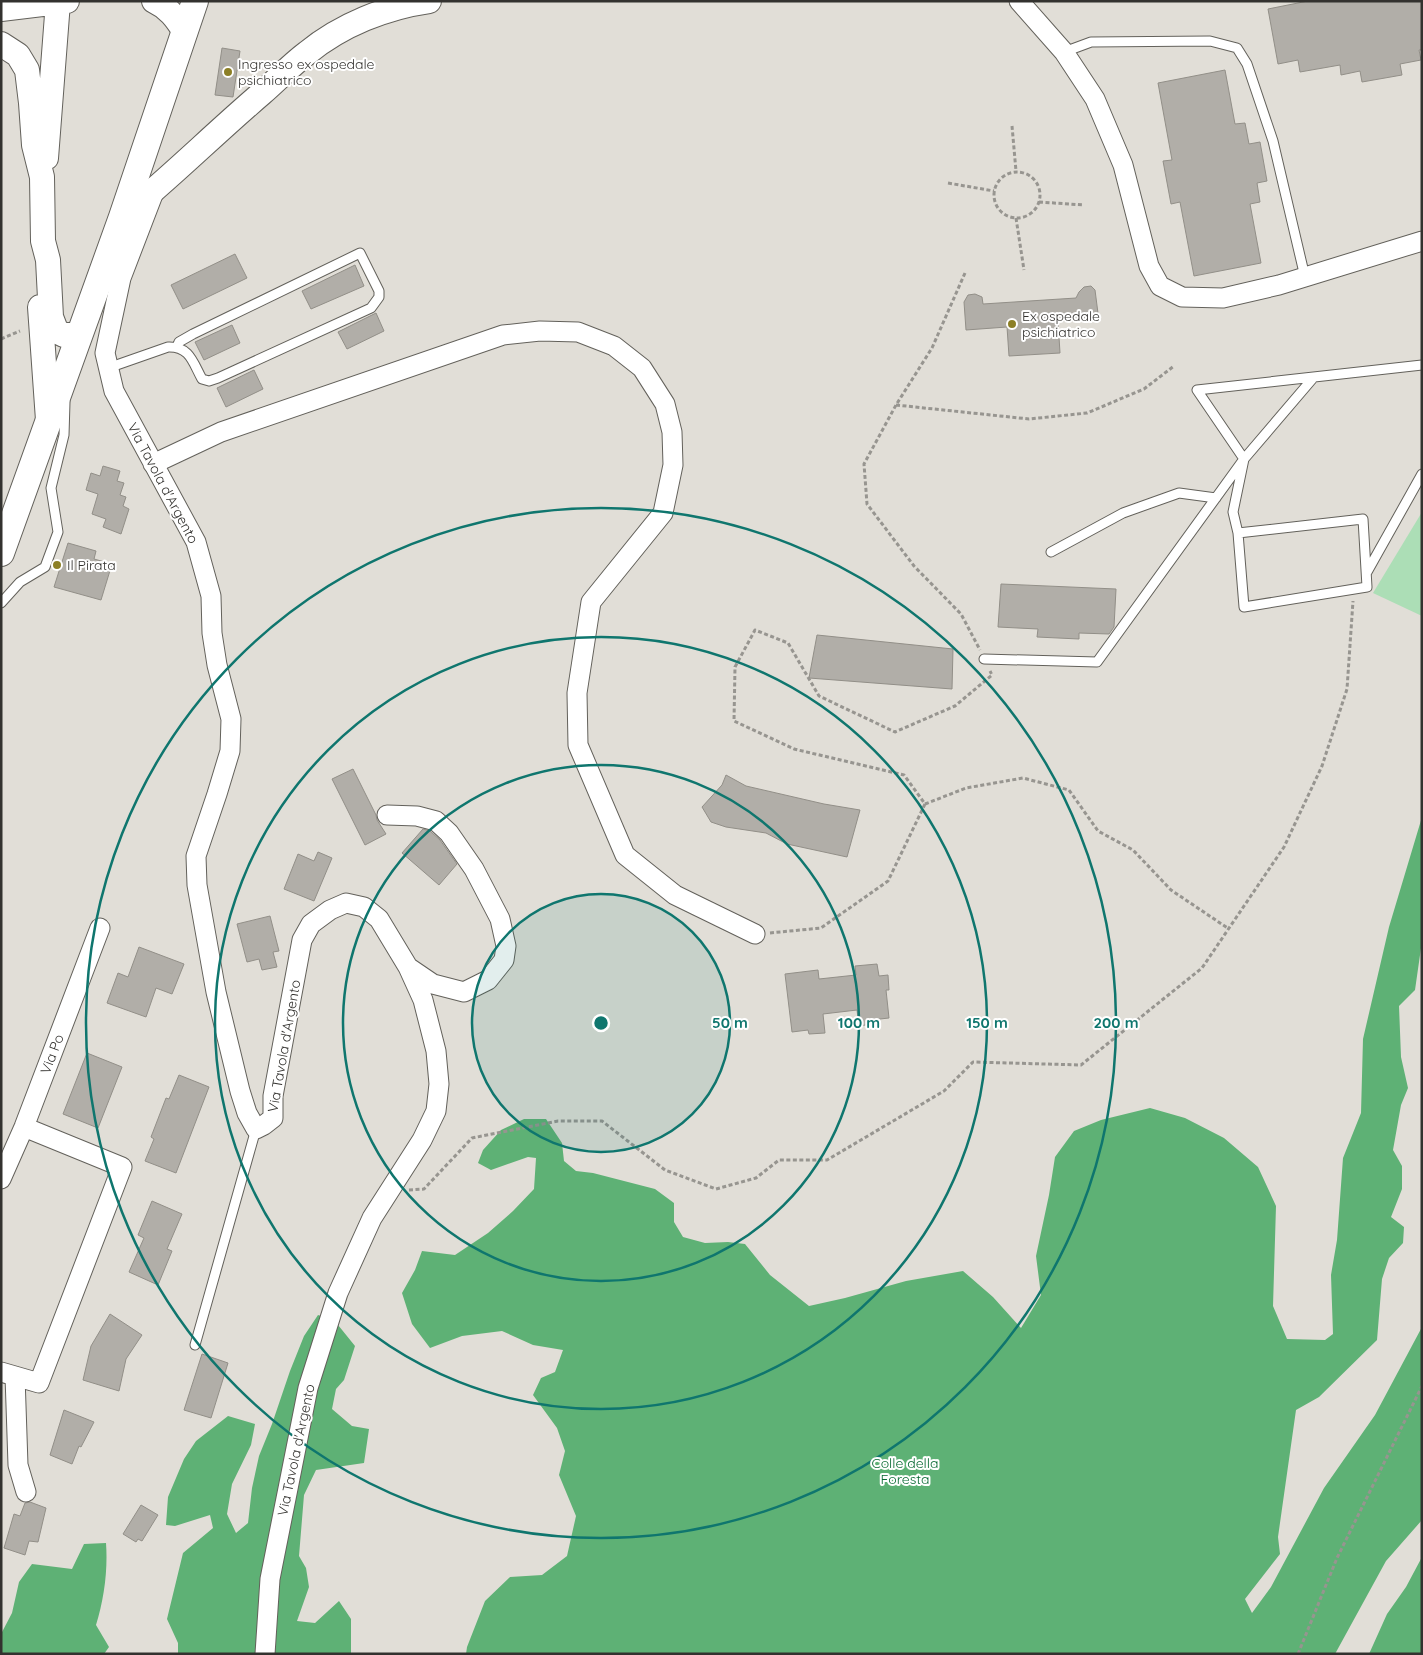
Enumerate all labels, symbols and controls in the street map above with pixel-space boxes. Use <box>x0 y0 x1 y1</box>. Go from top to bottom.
place label: Ingresso ex ospedale psichiatrico <box>238 55 375 89</box>
marker: Ingresso ex ospedale psichiatrico <box>222 66 234 78</box>
place label: Ex ospedale psichiatrico <box>1022 307 1100 341</box>
marker: Ex ospedale psichiatrico <box>1006 318 1018 330</box>
street label: Via Tavola d'Argento <box>124 419 202 547</box>
place label: Il Pirata <box>67 556 116 574</box>
marker: Il Pirata <box>51 559 63 571</box>
street label: Via Tavola d'Argento <box>263 978 305 1114</box>
text: 50 m <box>712 1013 748 1032</box>
text: 100 m <box>838 1013 880 1032</box>
text: 150 m <box>966 1013 1008 1032</box>
text: 200 m <box>1094 1013 1139 1032</box>
centre of rings <box>592 1014 610 1032</box>
street label: Via Po <box>36 1032 68 1076</box>
street label: Via Tavola d'Argento <box>273 1382 319 1518</box>
park label: Colle della Foresta <box>872 1454 938 1488</box>

